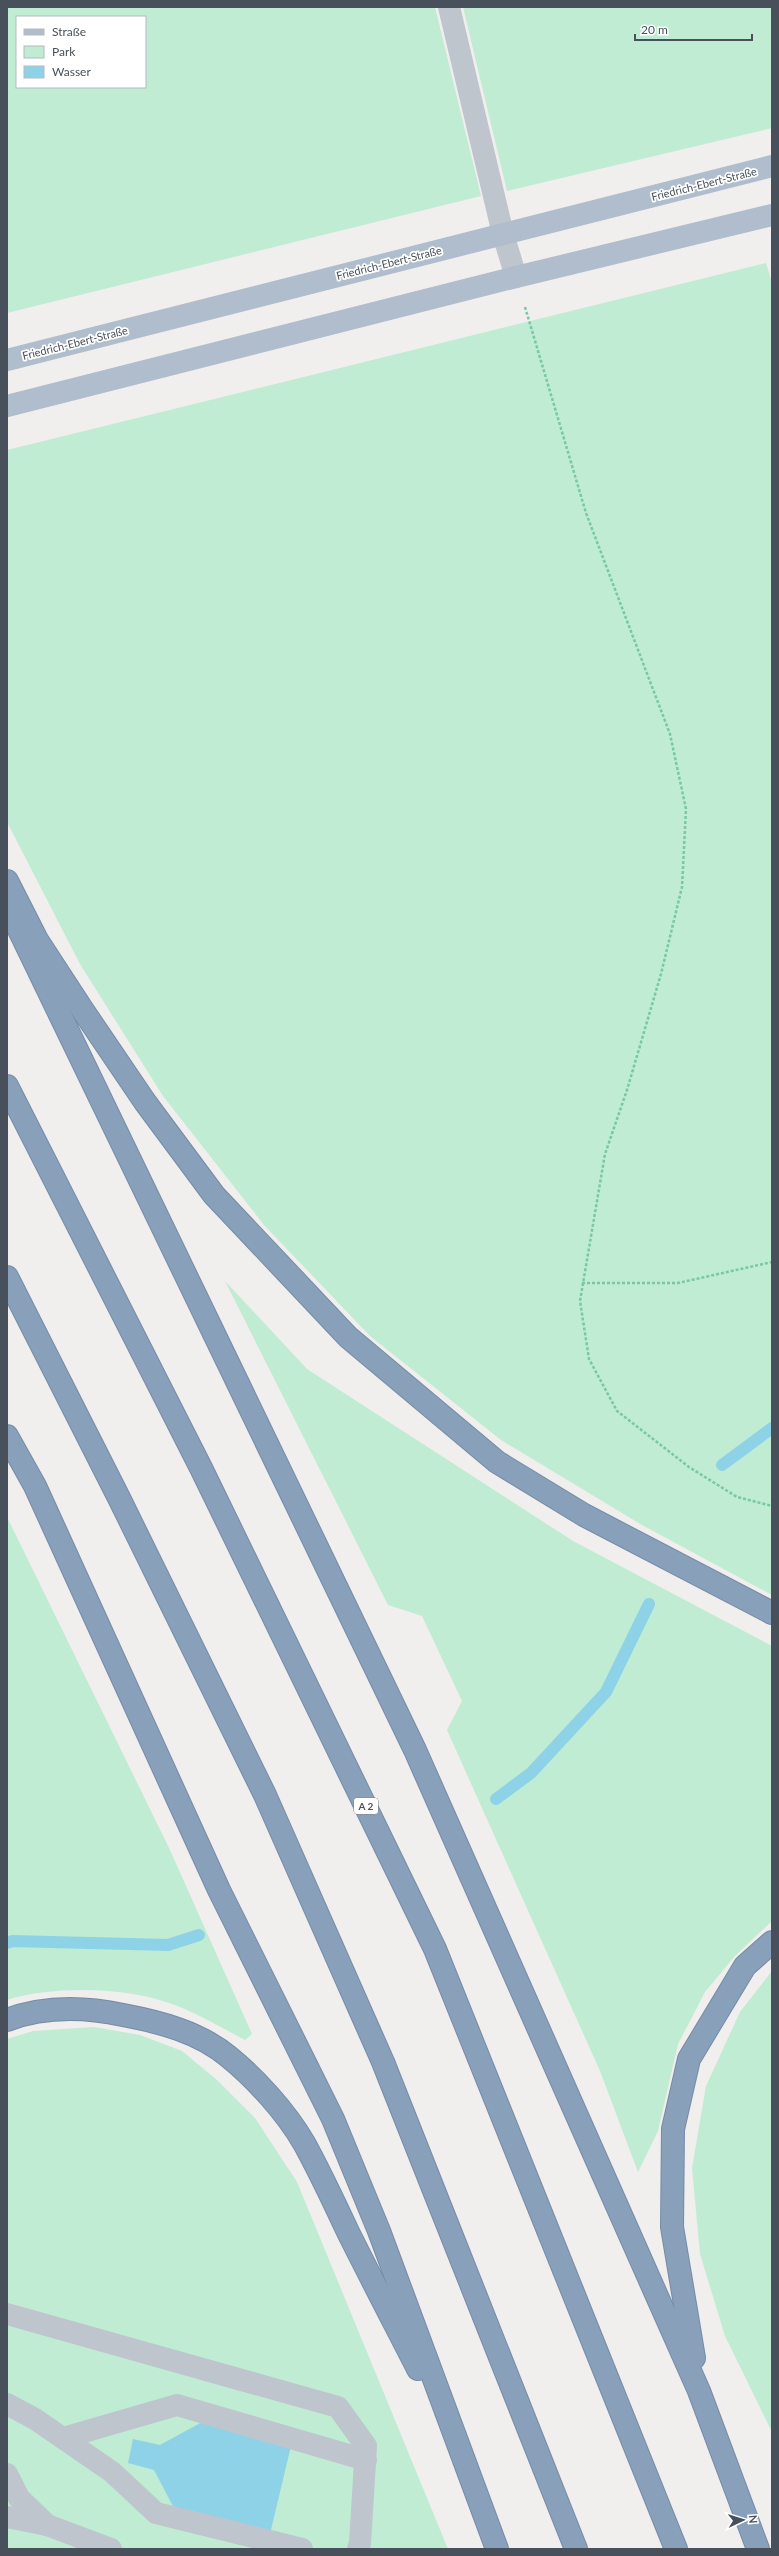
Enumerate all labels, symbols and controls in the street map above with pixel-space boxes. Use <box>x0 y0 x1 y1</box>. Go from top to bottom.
legend <box>16 16 146 88</box>
scale bar <box>635 16 752 42</box>
text: 20 m <box>641 22 668 37</box>
text: Straße <box>52 24 86 39</box>
text: Park <box>52 44 76 59</box>
text: Wasser <box>52 64 91 79</box>
street label: Friedrich-Ebert-Straße <box>650 164 758 203</box>
street label: Friedrich-Ebert-Straße <box>335 243 443 282</box>
street label: Friedrich-Ebert-Straße <box>21 323 129 362</box>
road number: A 2 <box>354 1798 378 1814</box>
north arrow <box>723 2500 763 2540</box>
text: N <box>747 2515 760 2524</box>

